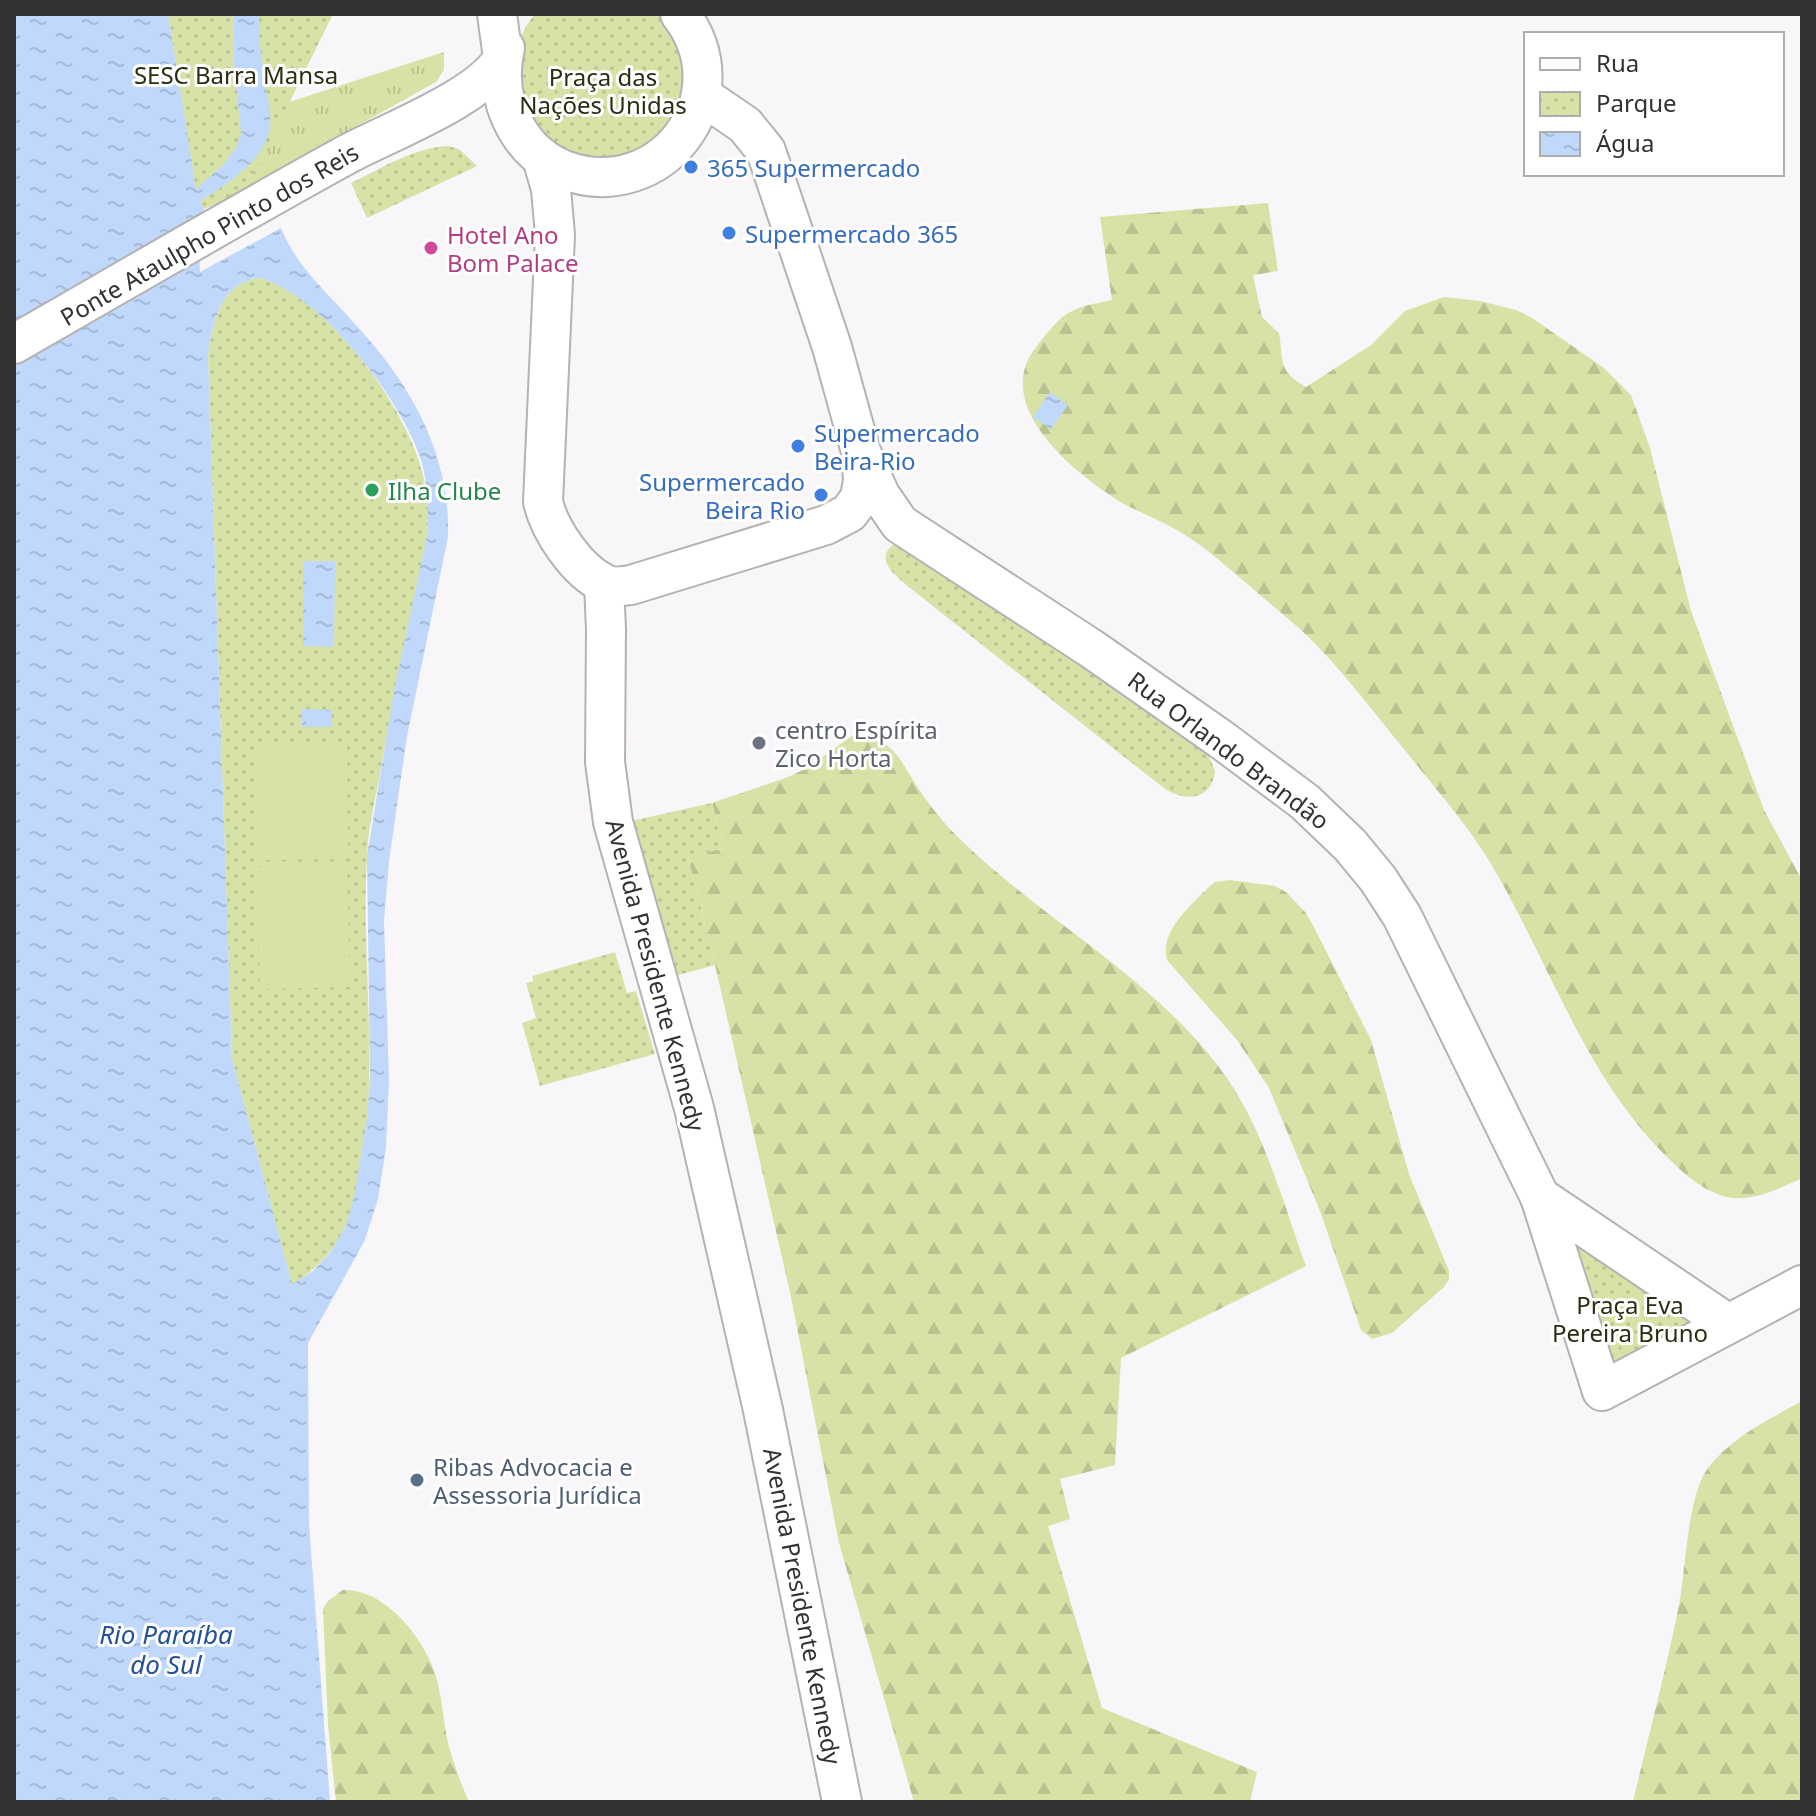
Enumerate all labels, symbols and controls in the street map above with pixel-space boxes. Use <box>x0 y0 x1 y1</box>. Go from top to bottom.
legend <box>1524 32 1784 176</box>
text: Rua <box>1596 46 1639 79</box>
park label: SESC Barra Mansa <box>134 58 338 91</box>
park label: Praça das Nações Unidas <box>519 60 687 121</box>
text: Parque <box>1596 86 1677 119</box>
text: Água <box>1596 126 1654 159</box>
street label: Ponte Ataulpho Pinto dos Reis <box>54 135 364 333</box>
place label: 365 Supermercado <box>707 151 920 184</box>
marker: 365 Supermercado <box>682 158 700 176</box>
place label: Supermercado 365 <box>745 217 958 250</box>
place label: Hotel Ano Bom Palace <box>447 218 579 279</box>
marker: Supermercado 365 <box>720 224 738 242</box>
marker: Hotel Ano Bom Palace <box>422 239 440 257</box>
place label: Supermercado Beira-Rio <box>814 416 980 477</box>
marker: Supermercado Beira-Rio <box>789 437 807 455</box>
place label: Supermercado Beira Rio <box>639 465 805 526</box>
place label: Ilha Clube <box>388 474 501 507</box>
marker: Ilha Clube <box>363 481 381 499</box>
marker: Supermercado Beira Rio <box>812 486 830 504</box>
street label: Rua Orlando Brandão <box>1122 663 1336 837</box>
place label: centro Espírita Zico Horta <box>775 713 938 774</box>
marker: centro Espírita Zico Horta <box>750 734 768 752</box>
street label: Avenida Presidente Kennedy <box>598 815 714 1135</box>
park label: Praça Eva Pereira Bruno <box>1552 1288 1708 1349</box>
street label: Avenida Presidente Kennedy <box>756 1445 850 1768</box>
place label: Ribas Advocacia e Assessoria Jurídica <box>433 1450 642 1511</box>
marker: Ribas Advocacia e Assessoria Jurídica <box>408 1471 426 1489</box>
water label: Rio Paraíba do Sul <box>99 1616 233 1682</box>

